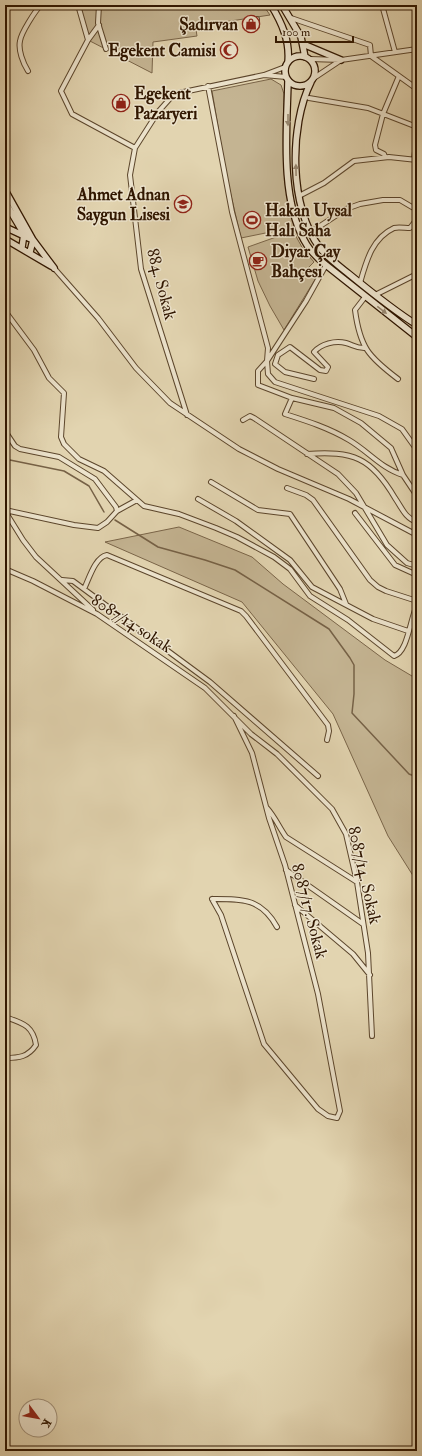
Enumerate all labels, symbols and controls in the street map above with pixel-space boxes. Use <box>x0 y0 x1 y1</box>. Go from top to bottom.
place label: Şadırvan <box>179 14 238 35</box>
shop icon: Şadırvan <box>241 14 261 34</box>
scale bar <box>276 18 353 44</box>
text: 100 m <box>282 25 311 40</box>
place label: Egekent Camisi <box>108 40 216 62</box>
mosque icon: Egekent Camisi <box>219 40 239 60</box>
place label: Egekent Pazaryeri <box>134 83 198 125</box>
shop icon: Egekent Pazaryeri <box>111 93 131 113</box>
one-way arrow <box>285 114 291 127</box>
one-way arrow <box>293 163 299 176</box>
place label: Ahmet Adnan Saygun Lisesi <box>76 184 170 226</box>
school or university icon: Ahmet Adnan Saygun Lisesi <box>173 194 193 214</box>
place label: Hakan Uysal Halı Saha <box>265 200 353 241</box>
sports icon: Hakan Uysal Halı Saha <box>242 210 262 230</box>
place label: Diyar Çay Bahçesi <box>271 241 341 282</box>
street label: 884. Sokak <box>142 246 181 322</box>
cafe icon: Diyar Çay Bahçesi <box>248 251 268 271</box>
one-way arrow <box>376 306 387 314</box>
street label: 8087/14 sokak <box>87 589 176 657</box>
street label: 8087/14. Sokak <box>343 824 386 926</box>
street label: 8087/17. Sokak <box>287 861 332 961</box>
north arrow <box>18 1398 58 1438</box>
text: K <box>38 1416 54 1431</box>

